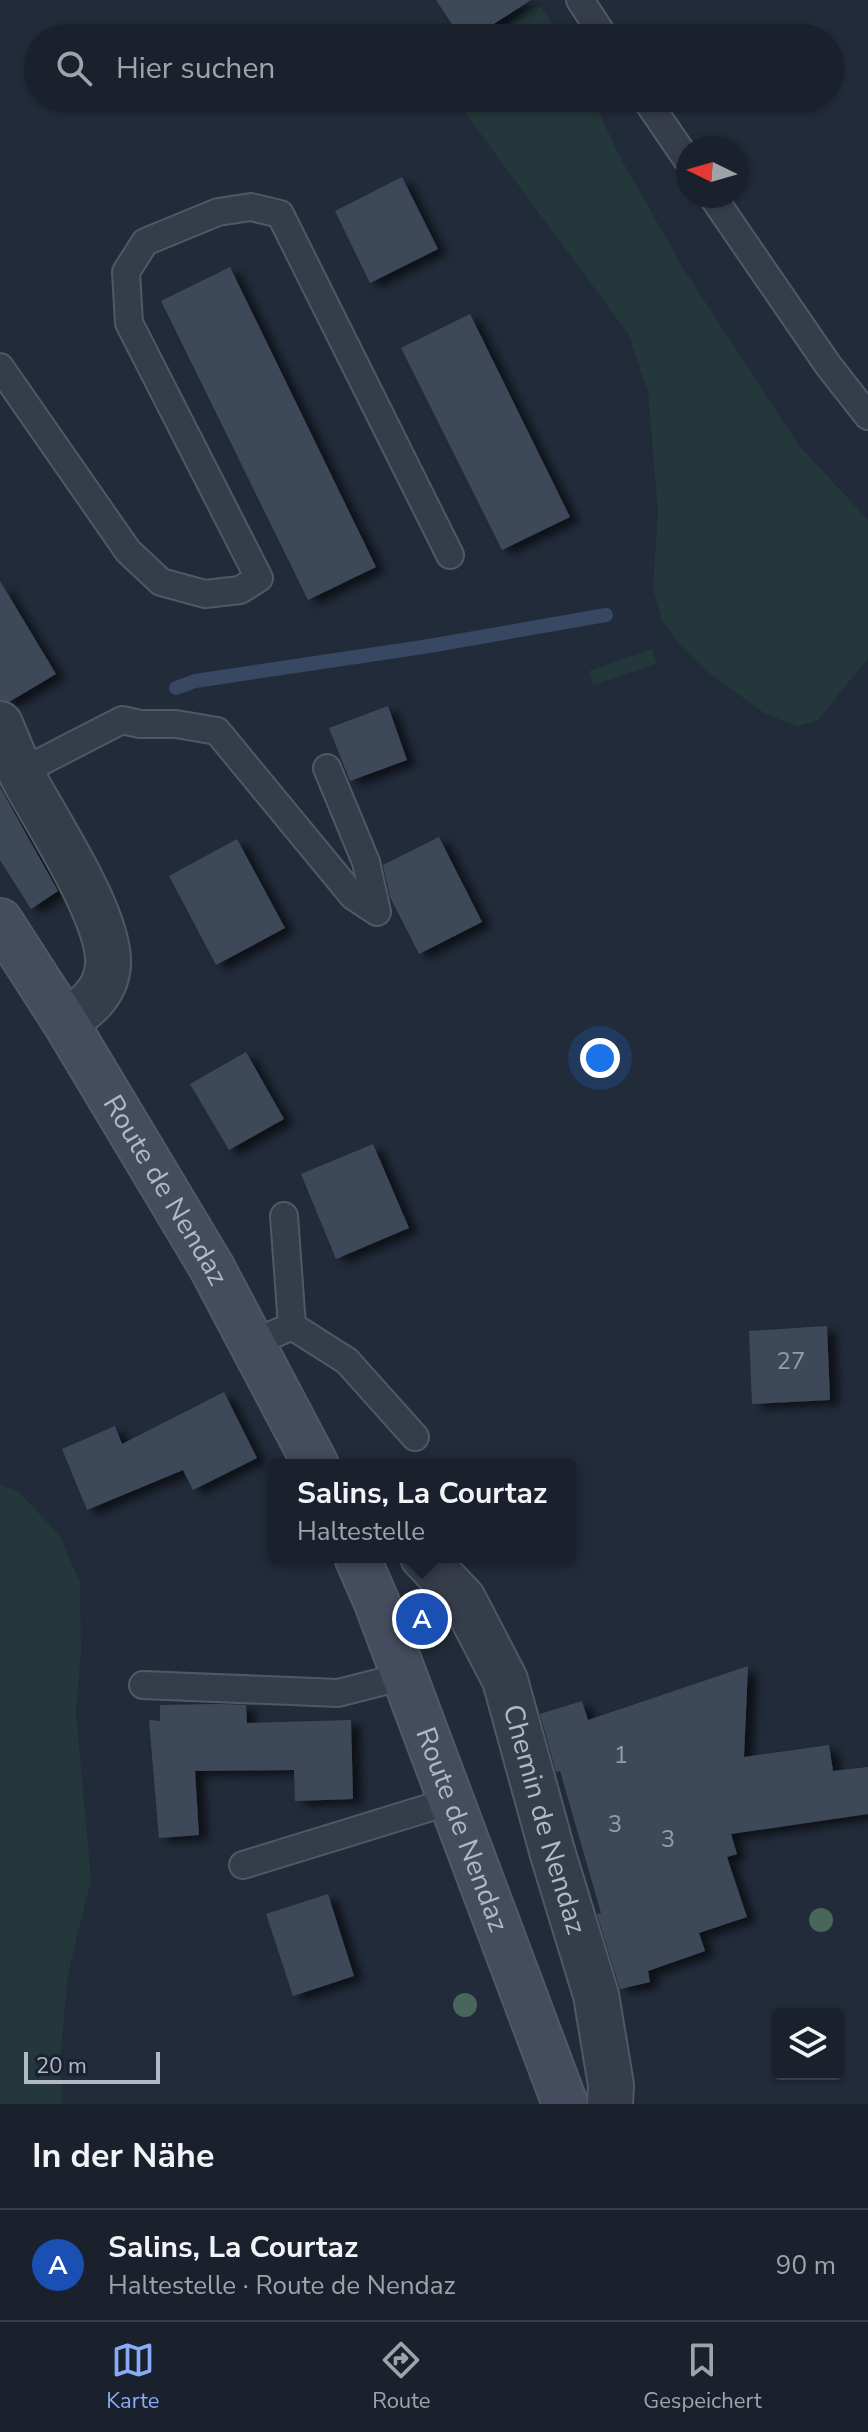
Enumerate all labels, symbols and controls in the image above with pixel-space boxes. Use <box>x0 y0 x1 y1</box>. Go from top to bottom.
search box <box>24 24 844 112</box>
icon: search <box>52 46 96 90</box>
text: Hier suchen <box>116 48 275 89</box>
north arrow <box>676 136 748 208</box>
your location <box>580 1038 620 1078</box>
street label: Route de Nendaz <box>94 1088 237 1292</box>
house number: 27 <box>777 1345 805 1377</box>
popup <box>268 1459 576 1563</box>
text: Salins, La Courtaz <box>297 1473 547 1514</box>
text: Haltestelle <box>297 1514 425 1549</box>
pin: A <box>396 1589 448 1649</box>
street label: Chemin de Nendaz <box>494 1700 595 1939</box>
street label: Route de Nendaz <box>406 1722 518 1937</box>
house number: 1 <box>614 1739 628 1771</box>
house number: 3 <box>608 1808 622 1840</box>
house number: 3 <box>661 1823 675 1855</box>
map controls <box>772 2008 844 2080</box>
button: layers <box>772 2008 844 2080</box>
scale bar <box>24 2048 160 2084</box>
text: 20 m <box>36 2051 87 2081</box>
text: In der Nähe <box>32 2133 214 2179</box>
text: Salins, La Courtaz <box>108 2227 358 2268</box>
text: A <box>48 2248 68 2283</box>
text: 90 m <box>776 2248 836 2283</box>
text: Haltestelle · Route de Nendaz <box>108 2268 456 2303</box>
tab: Karte <box>106 2338 160 2416</box>
tab: Route <box>372 2338 431 2416</box>
tab: Gespeichert <box>643 2338 762 2416</box>

